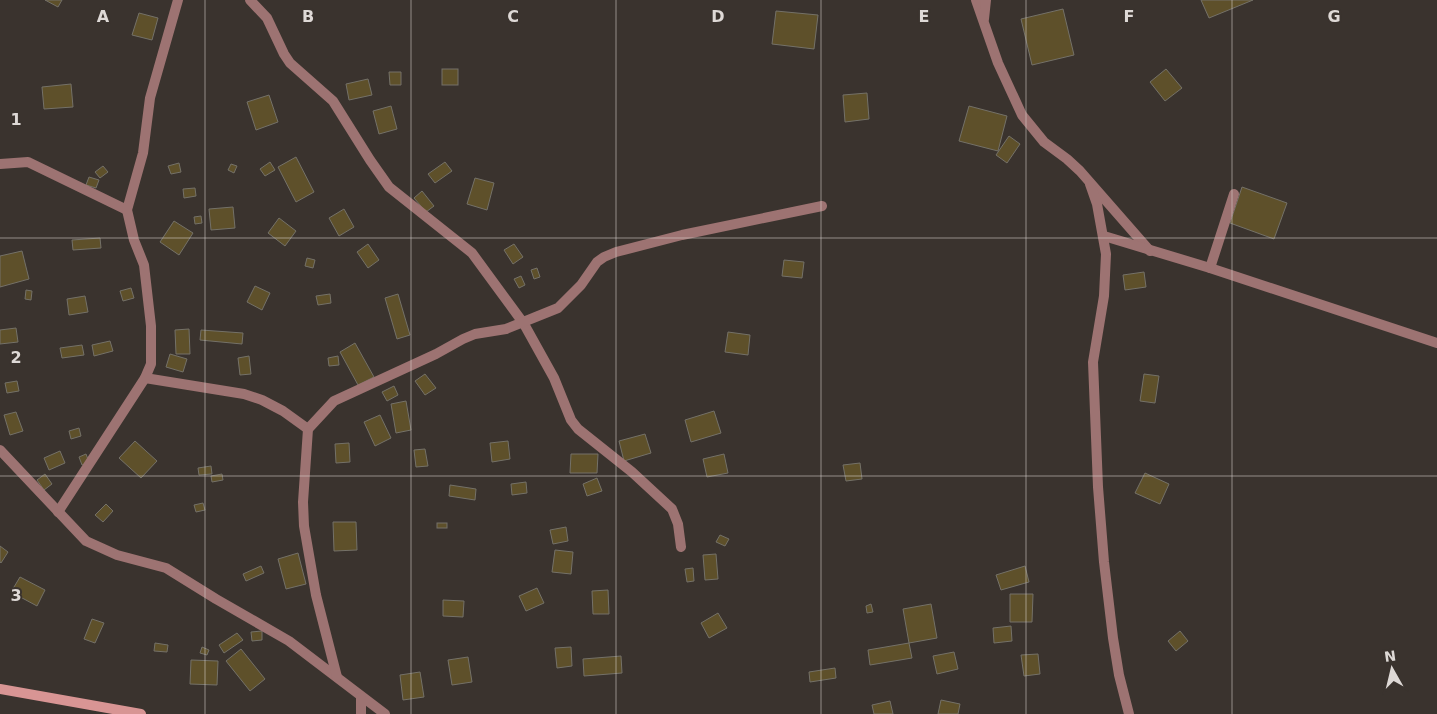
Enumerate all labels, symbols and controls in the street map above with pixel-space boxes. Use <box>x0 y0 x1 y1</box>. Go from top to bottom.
text: A <box>97 7 110 26</box>
text: B <box>302 7 314 26</box>
text: C <box>507 7 519 26</box>
text: D <box>711 7 725 26</box>
text: E <box>919 7 929 26</box>
text: F <box>1124 7 1134 26</box>
text: G <box>1327 7 1341 26</box>
text: 1 <box>10 110 22 129</box>
text: 2 <box>10 348 22 367</box>
text: 3 <box>10 586 22 605</box>
north arrow <box>1367 644 1417 694</box>
text: N <box>1383 647 1397 665</box>

